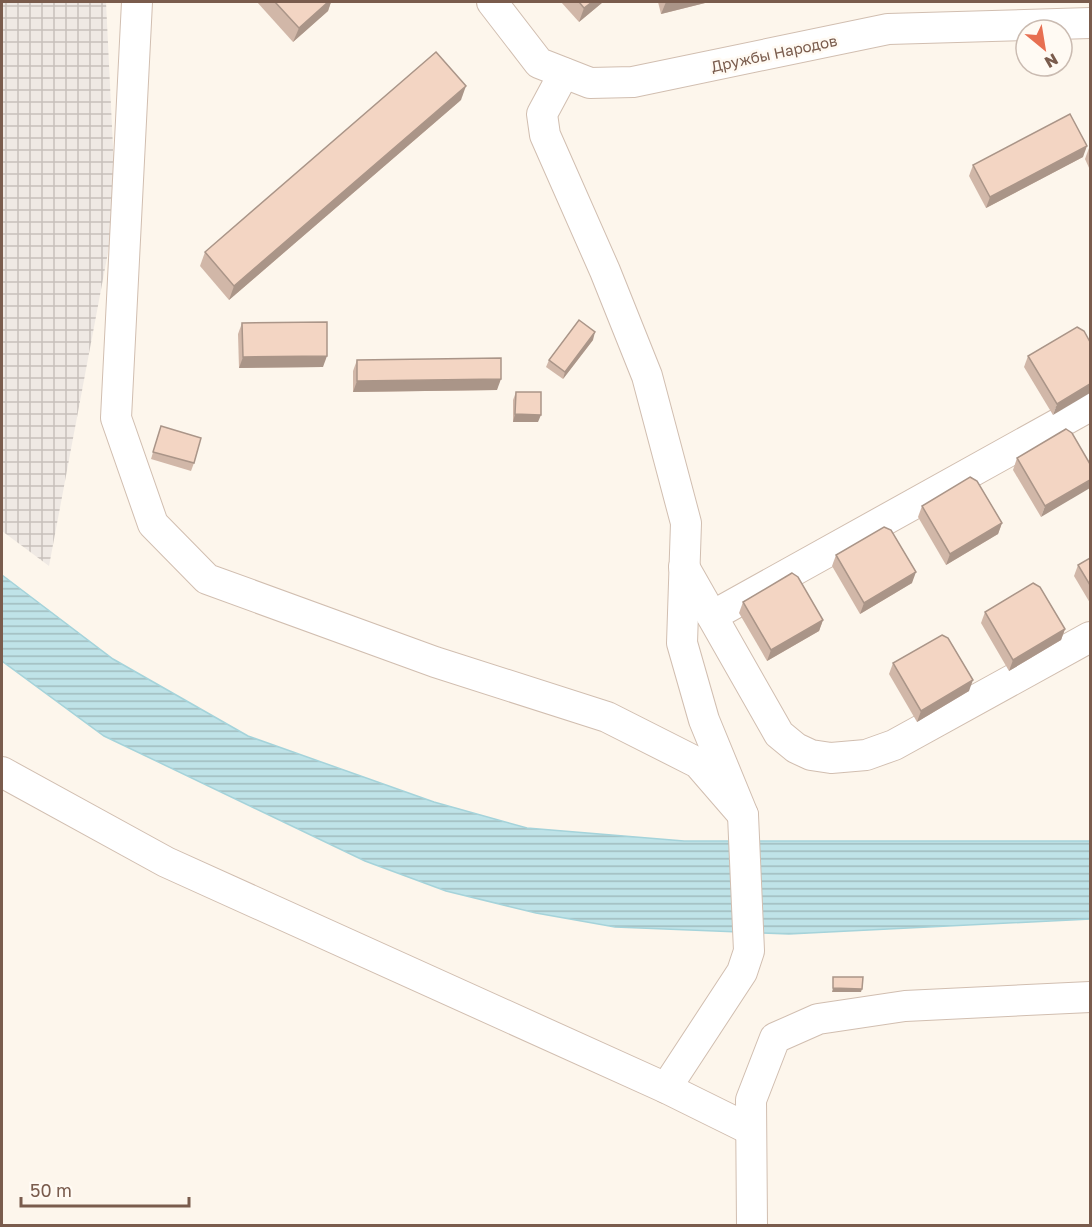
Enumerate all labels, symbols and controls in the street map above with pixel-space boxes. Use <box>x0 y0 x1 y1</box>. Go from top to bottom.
north arrow <box>1014 18 1074 78</box>
street label: Дружбы Народов <box>709 31 839 75</box>
text: N <box>1041 49 1062 73</box>
scale bar <box>21 1170 189 1208</box>
text: 50 m <box>30 1179 72 1201</box>

